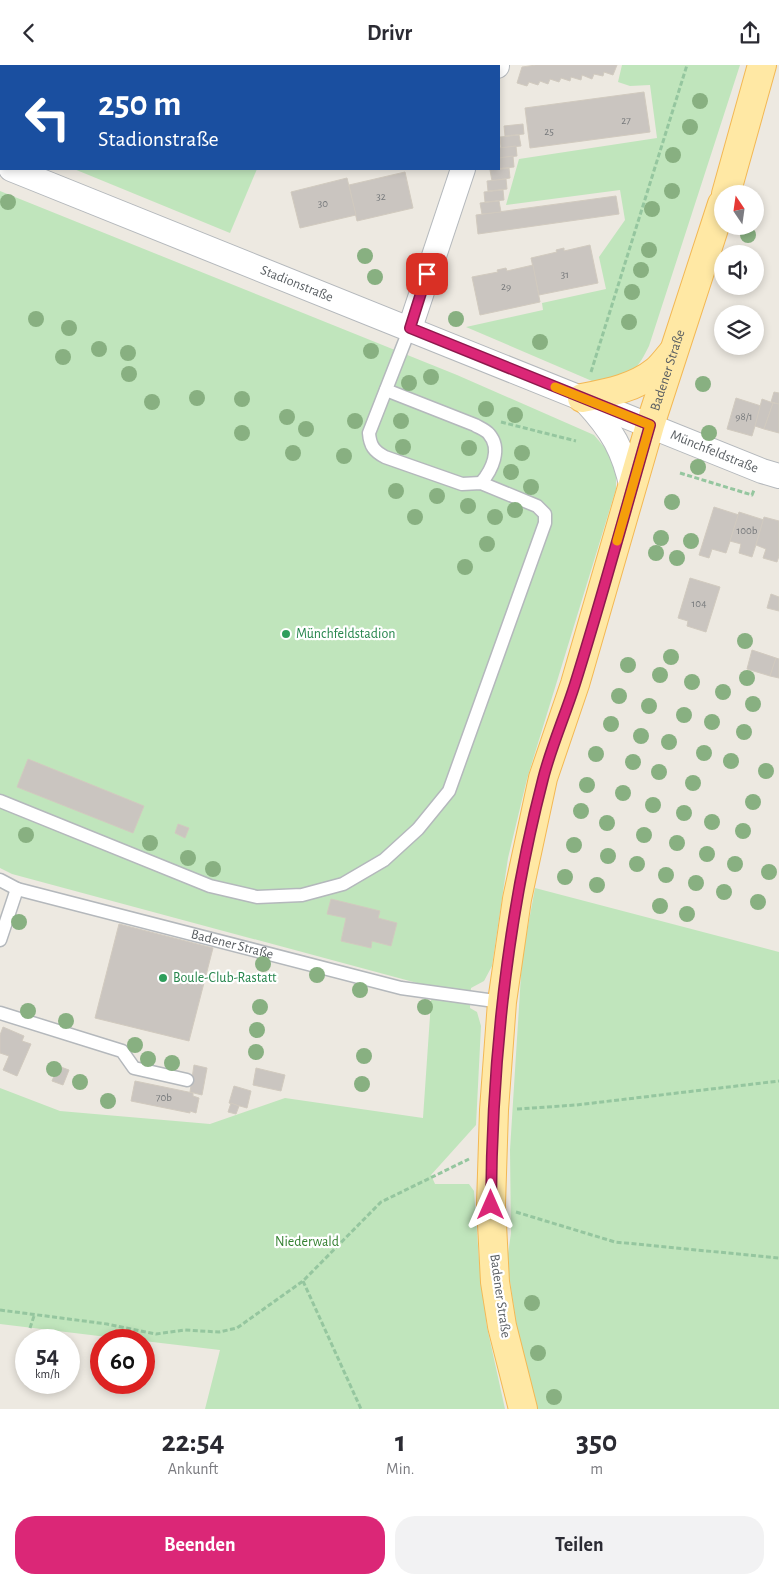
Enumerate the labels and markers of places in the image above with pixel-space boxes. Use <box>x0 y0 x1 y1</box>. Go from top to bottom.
pin <box>406 253 448 295</box>
place label: Münchfeldstadion <box>296 627 395 641</box>
marker: Münchfeldstadion <box>280 628 292 640</box>
place label: Boule-Club-Rastatt <box>173 971 277 985</box>
marker: Boule-Club-Rastatt <box>157 972 169 984</box>

